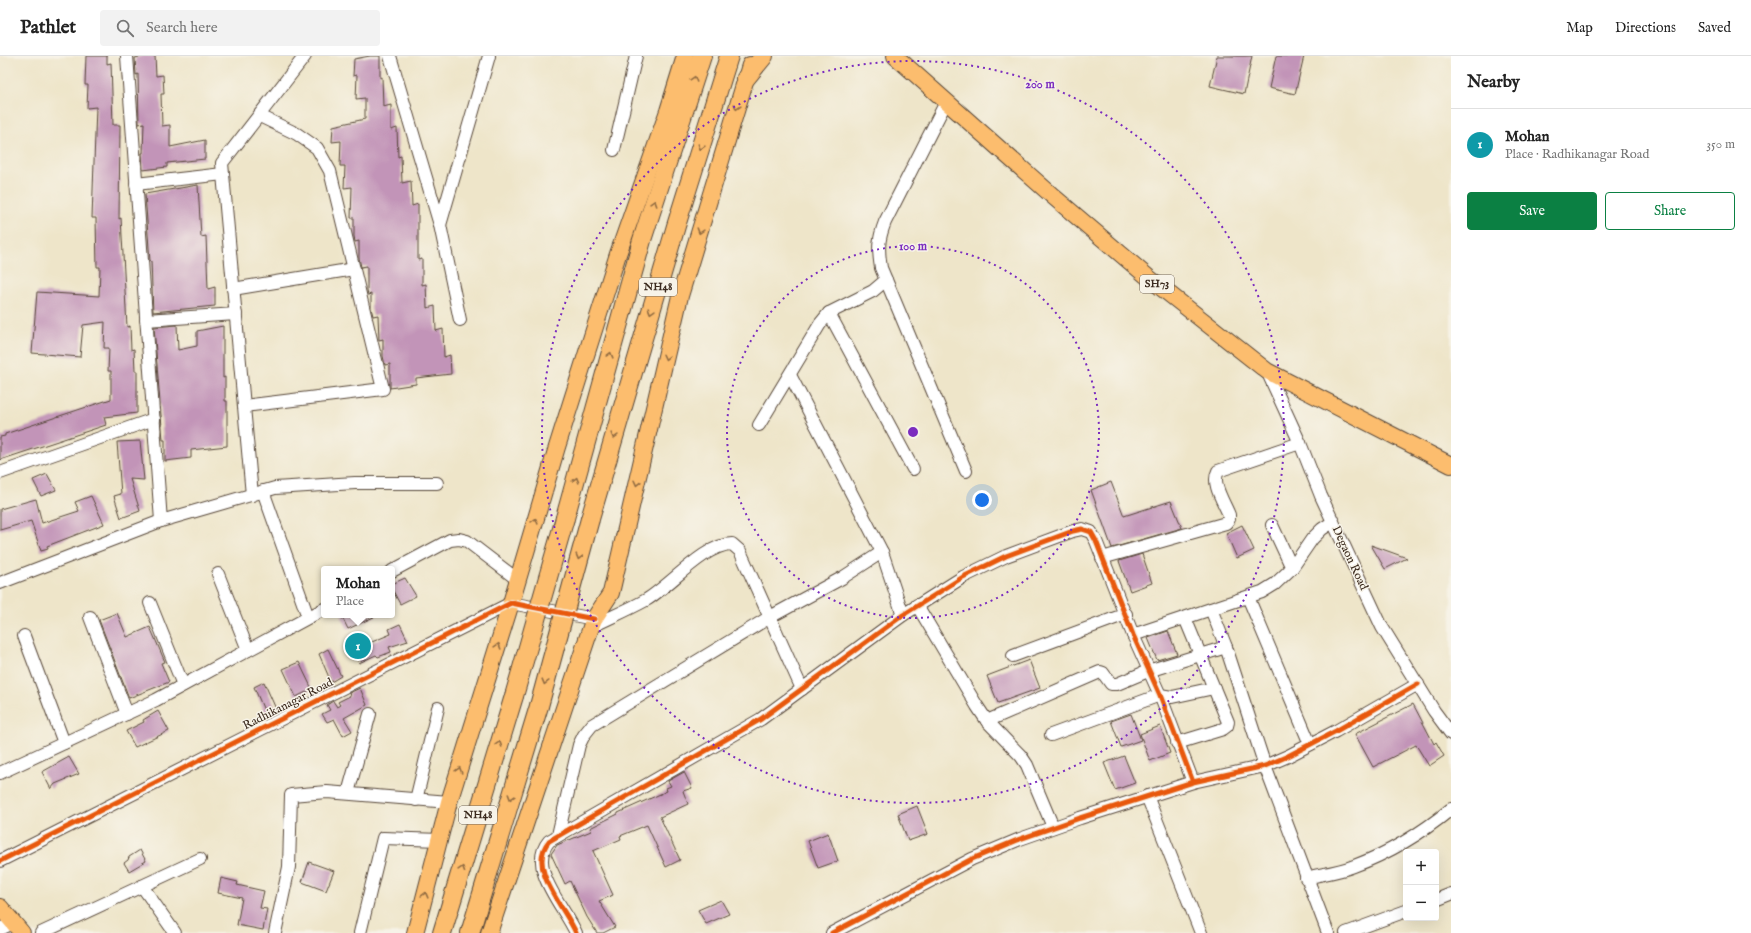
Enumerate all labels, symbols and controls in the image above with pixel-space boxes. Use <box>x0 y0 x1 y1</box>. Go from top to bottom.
search box <box>100 10 380 46</box>
text: Pathlet <box>20 16 76 40</box>
icon: search <box>114 17 136 39</box>
text: Search here <box>146 18 218 37</box>
text: Map <box>1566 19 1593 37</box>
text: Directions <box>1615 19 1676 37</box>
text: Saved <box>1698 19 1731 37</box>
text: Nearby <box>1467 72 1520 93</box>
one-way arrow <box>690 76 698 83</box>
text: 200 m <box>1025 77 1055 92</box>
one-way arrow <box>733 103 742 110</box>
text: Mohan <box>1505 127 1549 146</box>
text: 1 <box>1478 136 1482 153</box>
text: 350 m <box>1706 136 1735 153</box>
one-way arrow <box>697 143 706 150</box>
text: Place · Radhikanagar Road <box>1505 146 1649 163</box>
button: Save <box>1467 192 1597 230</box>
button: Share <box>1605 192 1735 230</box>
one-way arrow <box>649 199 658 206</box>
one-way arrow <box>696 228 705 235</box>
text: 100 m <box>899 239 928 254</box>
road number: SH73 <box>1140 275 1174 293</box>
road number: NH48 <box>639 278 677 296</box>
one-way arrow <box>647 307 656 314</box>
one-way arrow <box>605 351 614 358</box>
one-way arrow <box>662 353 671 360</box>
centre of rings <box>906 425 920 439</box>
one-way arrow <box>610 432 619 439</box>
one-way arrow <box>571 477 580 484</box>
one-way arrow <box>633 480 641 486</box>
your location <box>972 490 992 510</box>
one-way arrow <box>530 518 539 525</box>
street label: Degaon Road <box>1329 523 1372 593</box>
one-way arrow <box>576 554 584 560</box>
popup <box>321 566 395 618</box>
text: Mohan <box>336 574 380 593</box>
text: Place <box>336 593 364 610</box>
pin: 1 <box>345 631 371 661</box>
one-way arrow <box>493 642 502 649</box>
street label: Radhikanagar Road <box>240 675 336 733</box>
one-way arrow <box>541 679 550 686</box>
one-way arrow <box>494 741 503 748</box>
one-way arrow <box>454 767 463 774</box>
one-way arrow <box>507 793 516 800</box>
road number: NH48 <box>459 806 497 824</box>
map controls <box>1403 849 1439 921</box>
button: + <box>1403 849 1439 885</box>
one-way arrow <box>457 866 466 873</box>
button: − <box>1403 885 1439 921</box>
one-way arrow <box>421 892 429 898</box>

